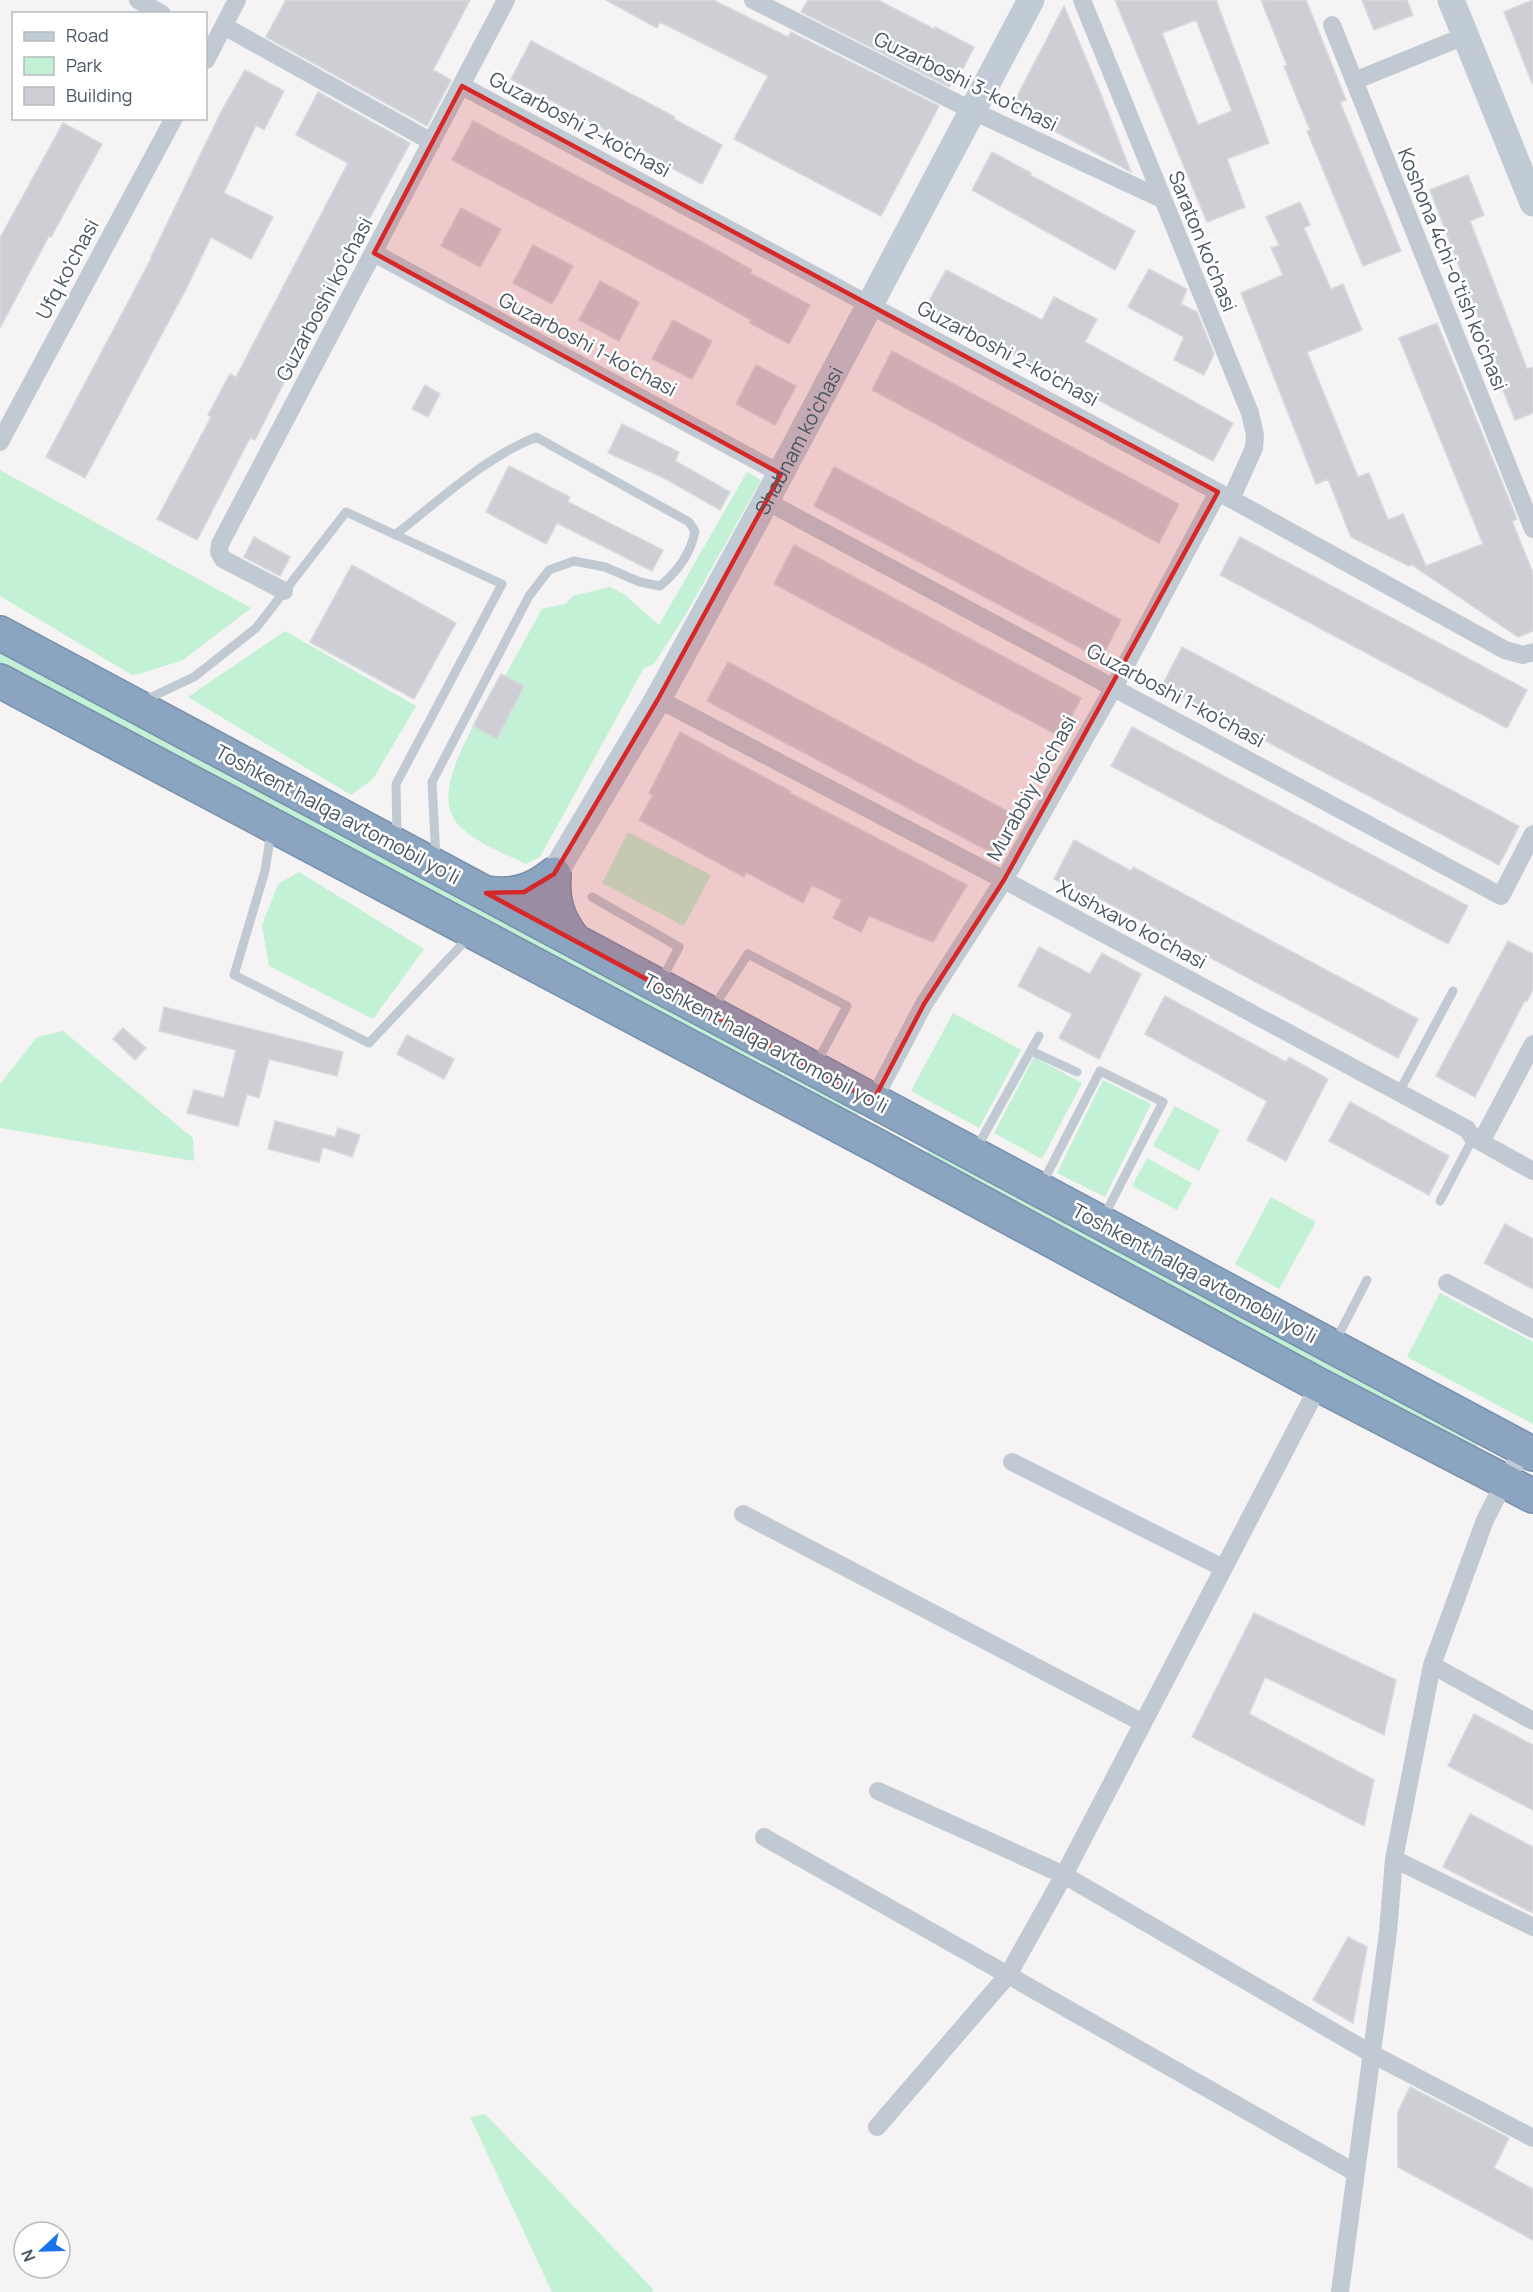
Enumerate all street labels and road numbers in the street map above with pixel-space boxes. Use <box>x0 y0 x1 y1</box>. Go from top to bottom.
street label: Guzarboshi 3-ko'chasi <box>870 25 1062 137</box>
street label: Guzarboshi 2-ko'chasi <box>485 65 675 183</box>
street label: Koshona 4chi-o'tish ko'chasi <box>1392 144 1514 394</box>
street label: Saraton ko'chasi <box>1162 167 1244 315</box>
street label: Guzarboshi ko'chasi <box>269 212 379 386</box>
street label: Ufq ko'chasi <box>29 214 105 324</box>
street label: Guzarboshi 1-ko'chasi <box>494 286 682 402</box>
street label: Guzarboshi 2-ko'chasi <box>913 294 1103 412</box>
street label: Shabnam ko'chasi <box>748 361 849 519</box>
street label: Guzarboshi 1-ko'chasi <box>1082 637 1270 753</box>
street label: Murabbiy ko'chasi <box>980 710 1082 866</box>
street label: Toshkent halqa avtomobil yo'li <box>211 738 465 890</box>
street label: Xushxavo ko'chasi <box>1052 873 1212 975</box>
street label: Toshkent halqa avtomobil yo'li <box>639 967 893 1119</box>
street label: Toshkent halqa avtomobil yo'li <box>1068 1197 1322 1349</box>

